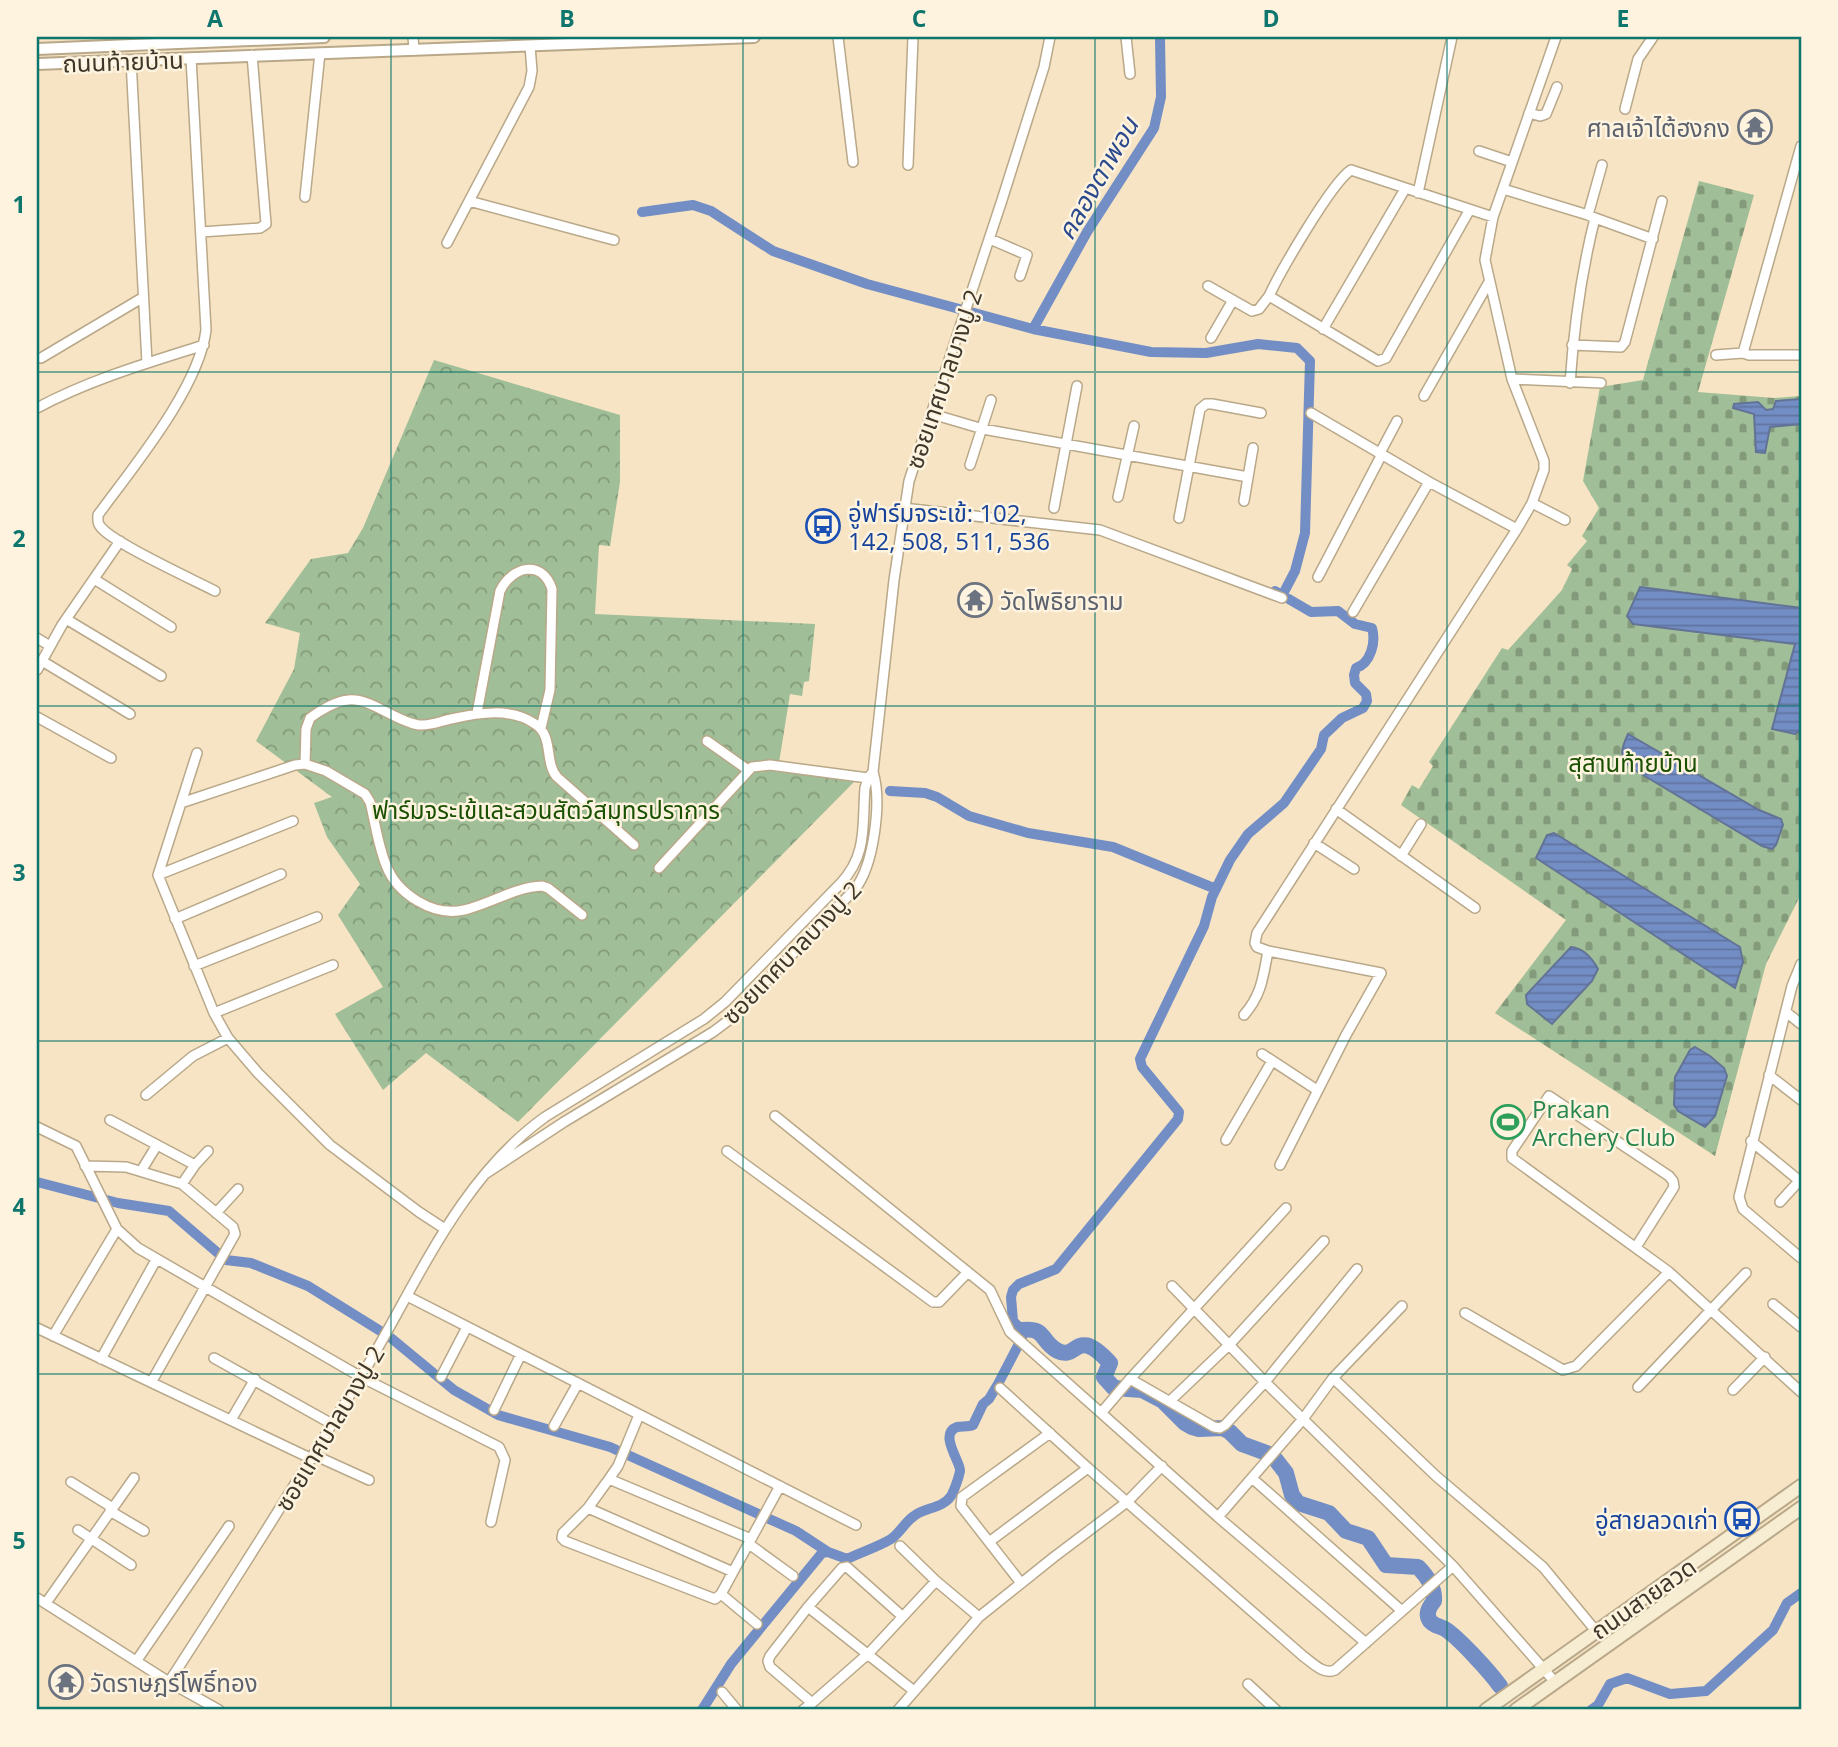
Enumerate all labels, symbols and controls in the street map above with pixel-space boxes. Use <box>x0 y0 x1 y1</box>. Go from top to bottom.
text: A <box>207 2 223 34</box>
text: B <box>559 2 575 34</box>
text: C <box>912 2 926 34</box>
text: D <box>1262 2 1280 34</box>
text: E <box>1617 2 1629 34</box>
street label: ถนนท้ายบ้าน <box>62 42 184 80</box>
water label: คลองตาพอน <box>1047 108 1148 246</box>
temple icon: ศาลเจ้าไต้ฮงกง <box>1736 108 1774 146</box>
place label: ศาลเจ้าไต้ฮงกง <box>1587 111 1730 144</box>
text: 1 <box>12 188 26 220</box>
street label: ซอยเทศบาลบางปู 2 <box>897 285 989 473</box>
place label: อู่ฟาร์มจระเข้: 102, 142, 508, 511, 536 <box>848 496 1050 557</box>
bus stop icon: อู่ฟาร์มจระเข้: 102, 142, 508, 511, 536 <box>804 507 842 545</box>
text: 2 <box>12 522 26 554</box>
temple icon: วัดโพธิยาราม <box>956 581 994 619</box>
place label: วัดโพธิยาราม <box>1000 584 1123 617</box>
park label: สุสานท้ายบ้าน <box>1568 746 1698 779</box>
park label: ฟาร์มจระเข้และสวนสัตว์สมุทรปราการ <box>372 793 720 826</box>
text: 3 <box>12 856 26 888</box>
street label: ซอยเทศบาลบางปู 2 <box>714 873 868 1031</box>
place label: Prakan Archery Club <box>1532 1092 1675 1153</box>
sports icon: Prakan Archery Club <box>1489 1103 1527 1141</box>
text: 4 <box>12 1190 26 1222</box>
street label: ซอยเทศบาลบางปู 2 <box>267 1339 391 1517</box>
bus stop icon: อู่สายลวดเก่า <box>1723 1500 1761 1538</box>
place label: อู่สายลวดเก่า <box>1595 1503 1718 1536</box>
text: 5 <box>12 1524 26 1556</box>
street label: ถนนสายลวด <box>1584 1550 1702 1646</box>
temple icon: วัดราษฎร์โพธิ์ทอง <box>47 1663 85 1701</box>
place label: วัดราษฎร์โพธิ์ทอง <box>90 1666 258 1699</box>

